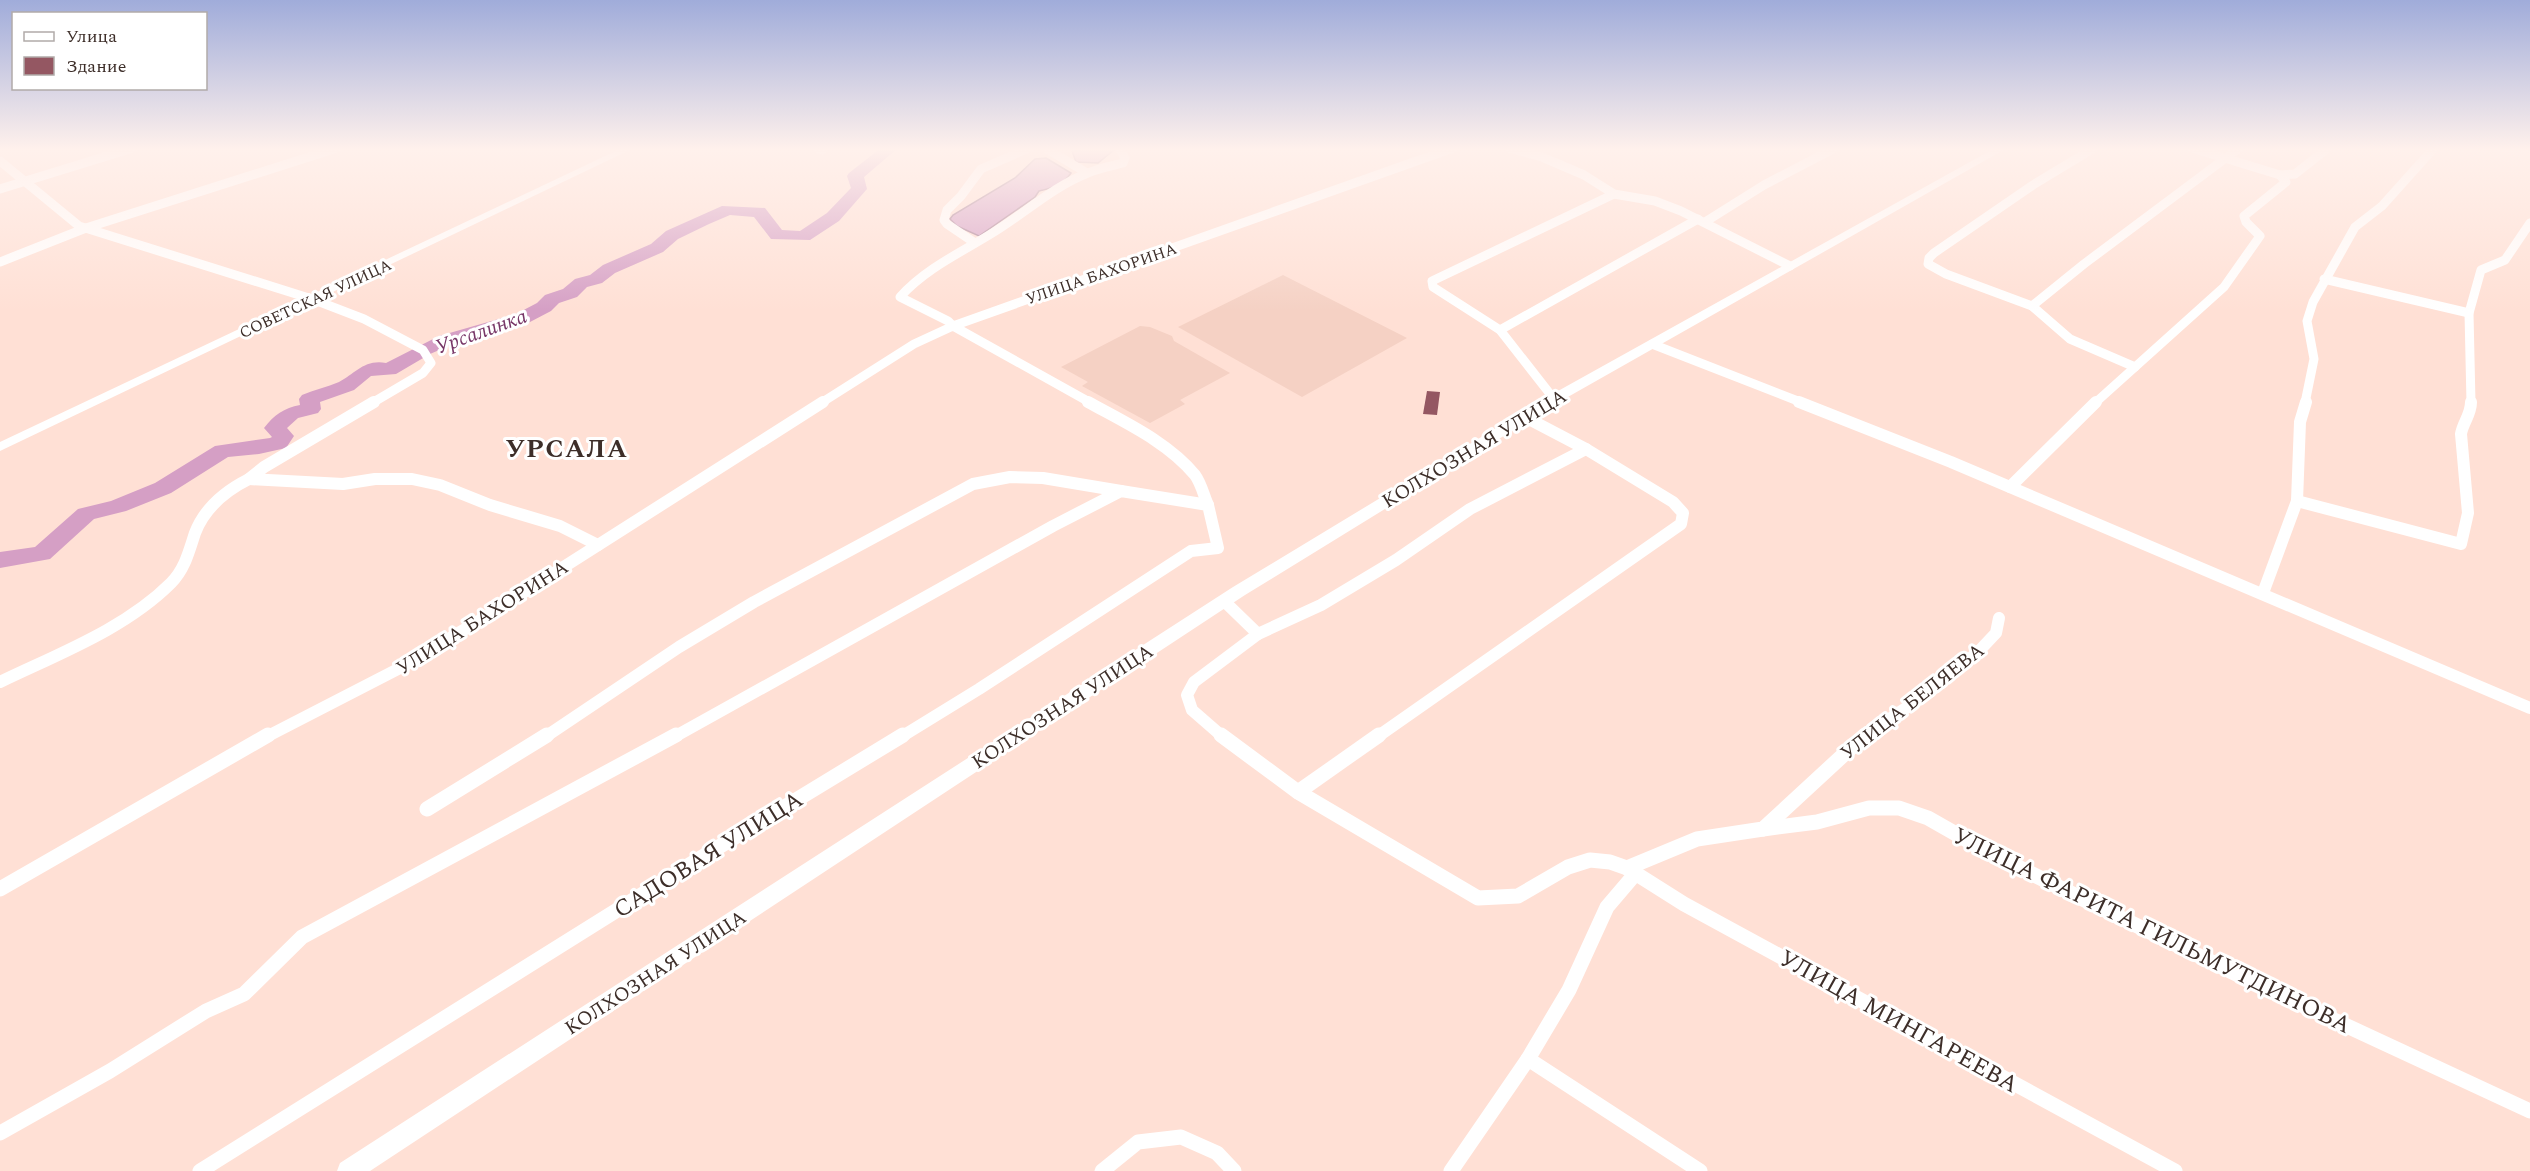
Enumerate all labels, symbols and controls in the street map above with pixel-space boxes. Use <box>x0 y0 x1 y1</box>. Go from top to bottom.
legend <box>12 12 207 90</box>
text: Улица <box>66 23 117 50</box>
text: Здание <box>66 53 126 80</box>
street label: УЛИЦА БАХОРИНА <box>1022 237 1180 311</box>
street label: СОВЕТСКАЯ УЛИЦА <box>235 253 396 345</box>
water label: Урсалинка <box>431 300 532 363</box>
street label: КОЛХОЗНАЯ УЛИЦА <box>1376 382 1573 516</box>
district label: УРСАЛА <box>505 429 629 469</box>
street label: УЛИЦА БАХОРИНА <box>390 553 575 683</box>
street label: УЛИЦА БЕЛЯЕВА <box>1834 636 1991 768</box>
street label: КОЛХОЗНАЯ УЛИЦА <box>966 637 1159 777</box>
street label: САДОВАЯ УЛИЦА <box>607 782 810 928</box>
street label: УЛИЦА ФАРИТА ГИЛЬМУТДИНОВА <box>1946 818 2357 1043</box>
street label: КОЛХОЗНАЯ УЛИЦА <box>559 903 752 1043</box>
street label: УЛИЦА МИНГАРЕЕВА <box>1772 941 2025 1103</box>

